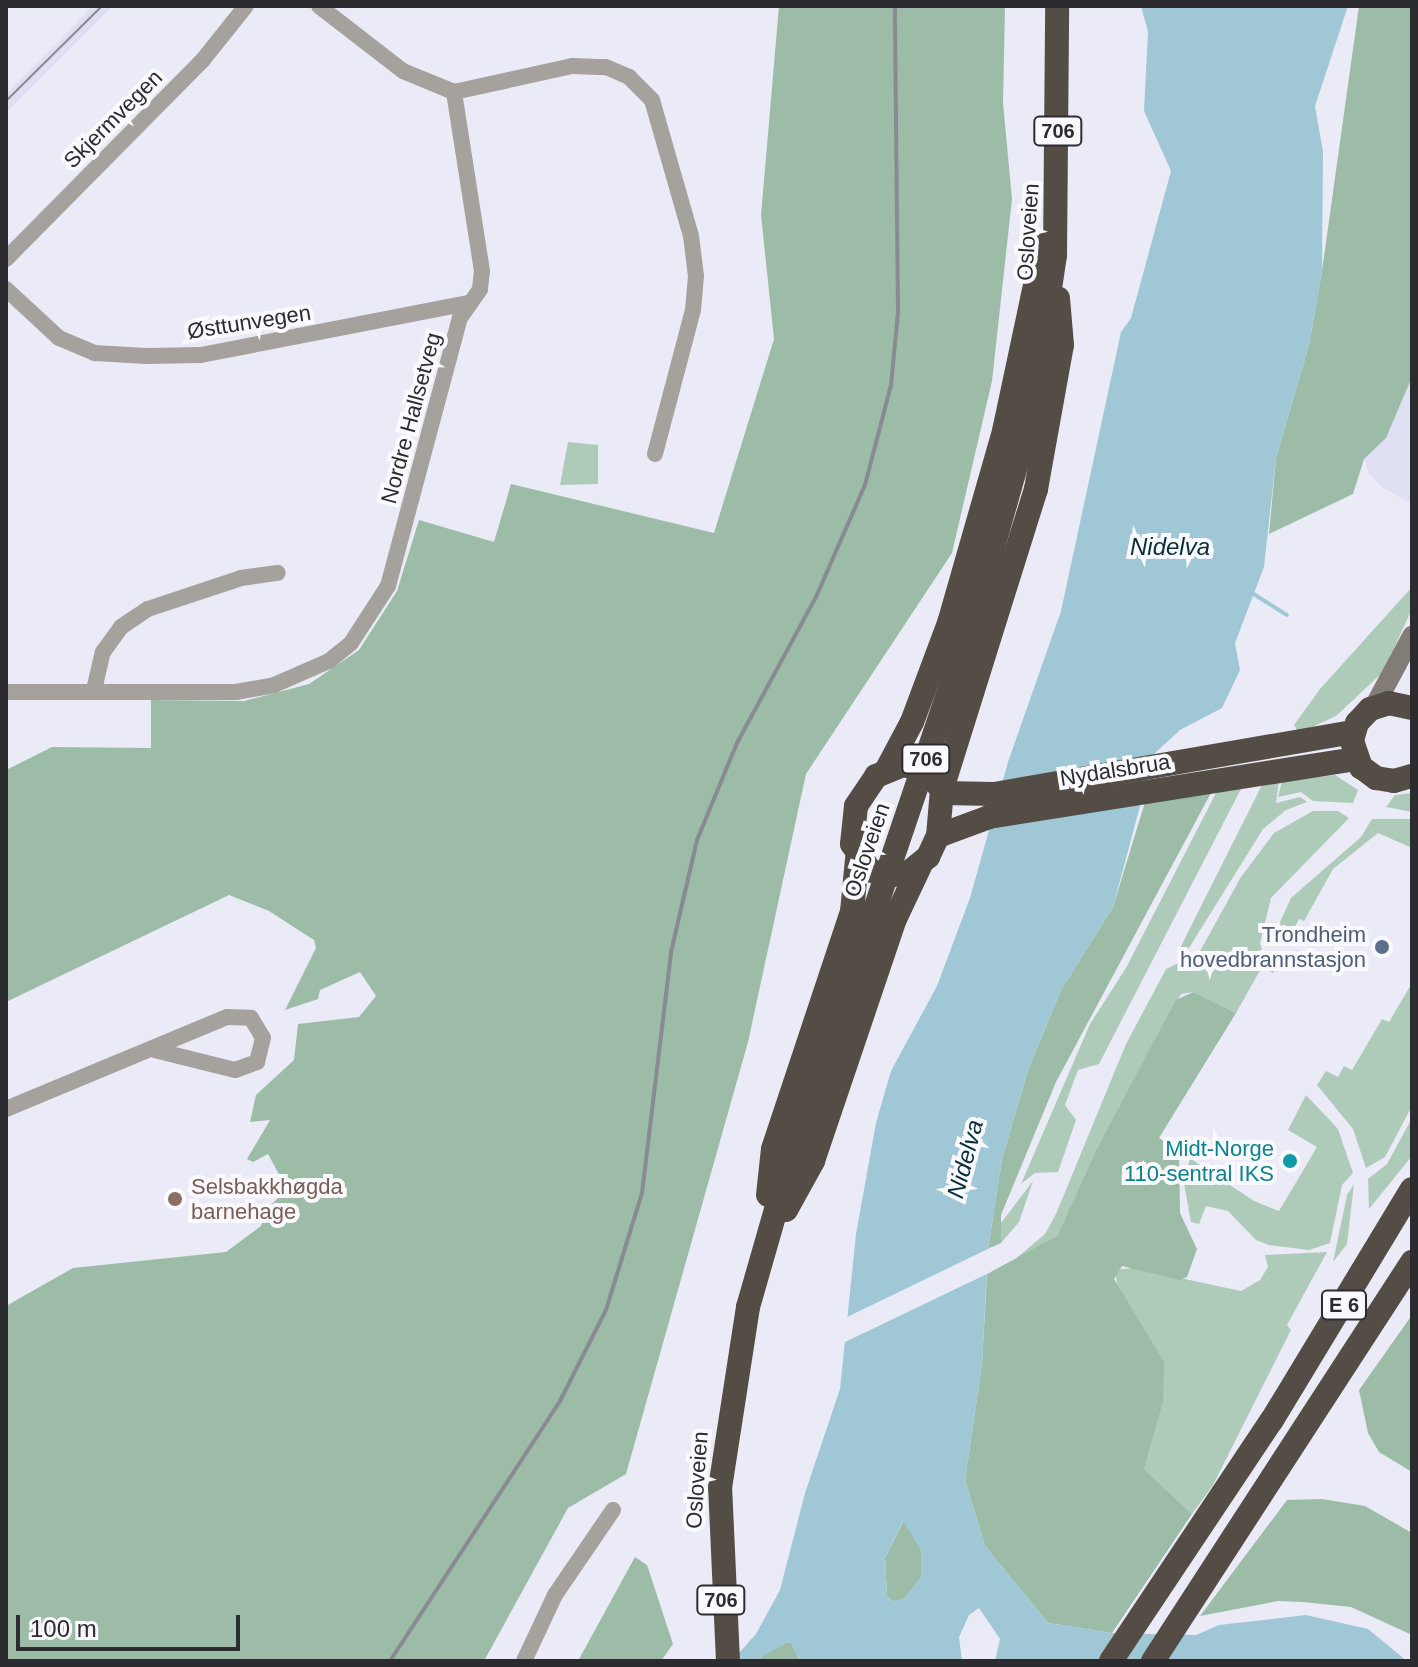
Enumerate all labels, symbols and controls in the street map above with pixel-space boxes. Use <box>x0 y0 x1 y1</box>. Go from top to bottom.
street label: Skjermvegen <box>58 64 168 174</box>
road number: 706 <box>1032 115 1084 147</box>
street label: Osloveien <box>1011 182 1045 282</box>
street label: Østtunvegen <box>185 299 313 345</box>
street label: Nordre Hallsetveg <box>375 330 447 506</box>
water label: Nidelva <box>1130 533 1210 561</box>
road number: 706 <box>900 743 952 775</box>
street label: Nydalsbrua <box>1058 748 1172 792</box>
street label: Osloveien <box>839 799 895 901</box>
place label: Trondheim hovedbrannstasjon <box>1180 921 1366 972</box>
marker: Trondheim hovedbrannstasjon <box>1373 938 1391 956</box>
water label: Nidelva <box>941 1117 989 1201</box>
place label: Midt-Norge 110-sentral IKS <box>1124 1135 1274 1186</box>
marker: Midt-Norge 110-sentral IKS <box>1281 1152 1299 1170</box>
place label: Selsbakkhøgda barnehage <box>191 1173 343 1224</box>
marker: Selsbakkhøgda barnehage <box>166 1190 184 1208</box>
road number: E 6 <box>1320 1289 1368 1321</box>
street label: Osloveien <box>680 1430 714 1530</box>
road number: 706 <box>695 1584 747 1616</box>
scale bar <box>20 1599 244 1649</box>
text: 100 m <box>30 1615 97 1642</box>

